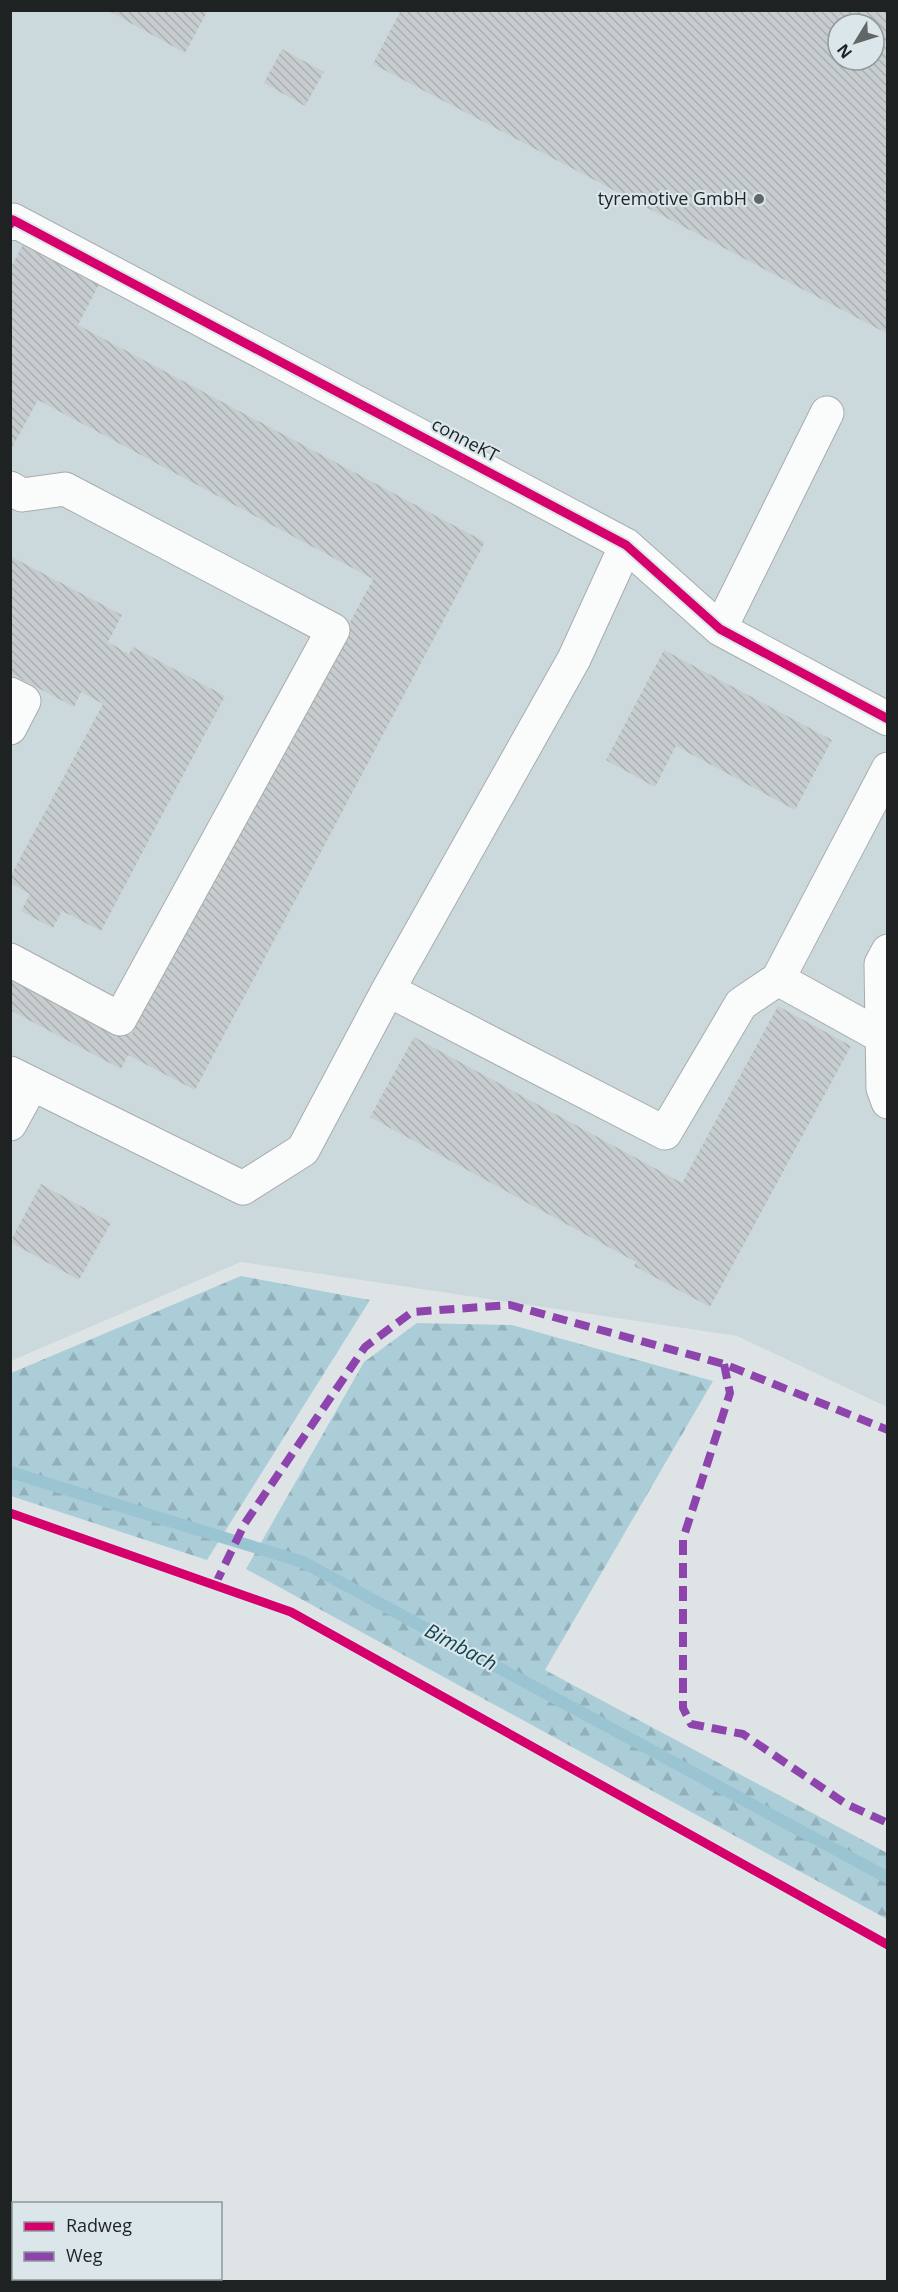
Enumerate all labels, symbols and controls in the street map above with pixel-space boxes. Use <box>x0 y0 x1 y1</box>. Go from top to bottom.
north arrow <box>826 12 886 72</box>
text: N <box>832 39 857 63</box>
place label: tyremotive GmbH <box>598 186 747 210</box>
marker: tyremotive GmbH <box>752 192 766 206</box>
street label: conneKT <box>428 411 503 467</box>
water label: Bimbach <box>420 1616 502 1677</box>
legend <box>12 2202 222 2280</box>
text: Radweg <box>66 2213 132 2237</box>
text: Weg <box>66 2243 103 2267</box>

